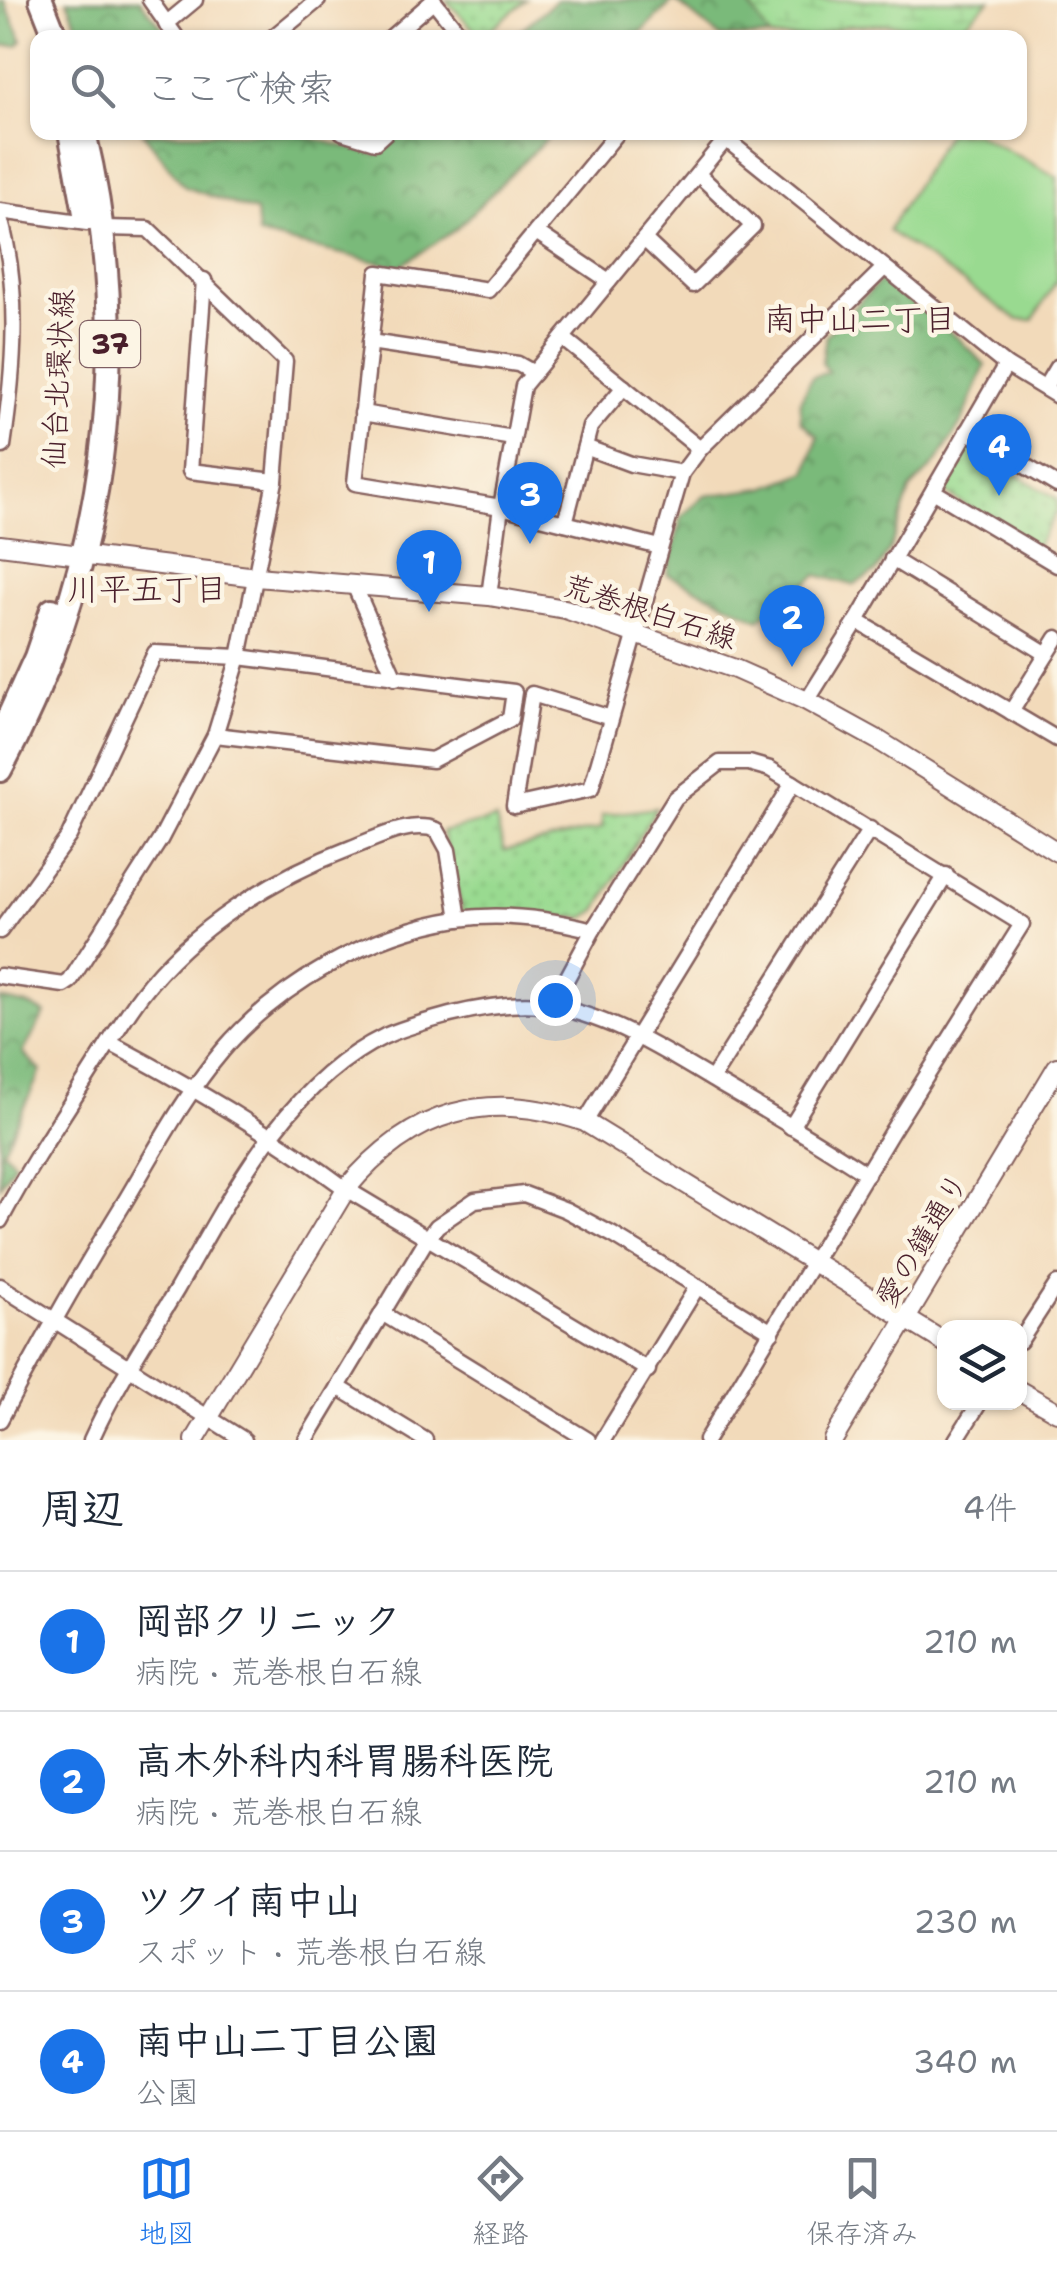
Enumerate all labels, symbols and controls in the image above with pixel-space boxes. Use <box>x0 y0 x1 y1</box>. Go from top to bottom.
search box <box>30 30 1027 140</box>
icon: search <box>65 58 120 113</box>
text: ここで検索 <box>145 62 335 113</box>
street label: 仙台北環状線 <box>32 288 83 470</box>
district label: 南中山二丁目 <box>764 297 956 340</box>
road number: 37 <box>80 321 140 367</box>
pin: 4 <box>966 414 1032 496</box>
pin: 3 <box>498 462 562 544</box>
pin: 1 <box>396 530 462 612</box>
street label: 荒巻根白石線 <box>558 564 742 659</box>
district label: 川平五丁目 <box>67 567 227 610</box>
pin: 2 <box>760 584 824 667</box>
your location <box>530 975 581 1026</box>
street label: 愛の鐘通り <box>865 1165 978 1315</box>
map controls <box>937 1320 1027 1410</box>
button: layers <box>937 1320 1027 1410</box>
text: 周辺 <box>40 1480 124 1536</box>
text: 4件 <box>963 1486 1017 1529</box>
text: 岡部クリニック <box>135 1595 401 1646</box>
text: 1 <box>65 1620 80 1663</box>
text: 210 m <box>923 1620 1017 1663</box>
text: 病院 · 荒巻根白石線 <box>135 1650 422 1693</box>
text: 高木外科内科胃腸科医院 <box>135 1735 553 1786</box>
text: 2 <box>61 1760 84 1803</box>
text: 210 m <box>923 1760 1017 1803</box>
text: 病院 · 荒巻根白石線 <box>135 1790 422 1833</box>
text: ツクイ南中山 <box>135 1875 362 1926</box>
text: 3 <box>61 1900 84 1943</box>
text: 230 m <box>914 1900 1017 1943</box>
text: スポット · 荒巻根白石線 <box>135 1930 486 1973</box>
text: 南中山二丁目公園 <box>135 2015 439 2066</box>
text: 4 <box>61 2040 84 2083</box>
text: 340 m <box>913 2040 1017 2083</box>
text: 公園 <box>135 2070 199 2113</box>
tab: 地図 <box>139 2151 195 2252</box>
tab: 経路 <box>472 2151 528 2252</box>
tab: 保存済み <box>806 2151 918 2252</box>

